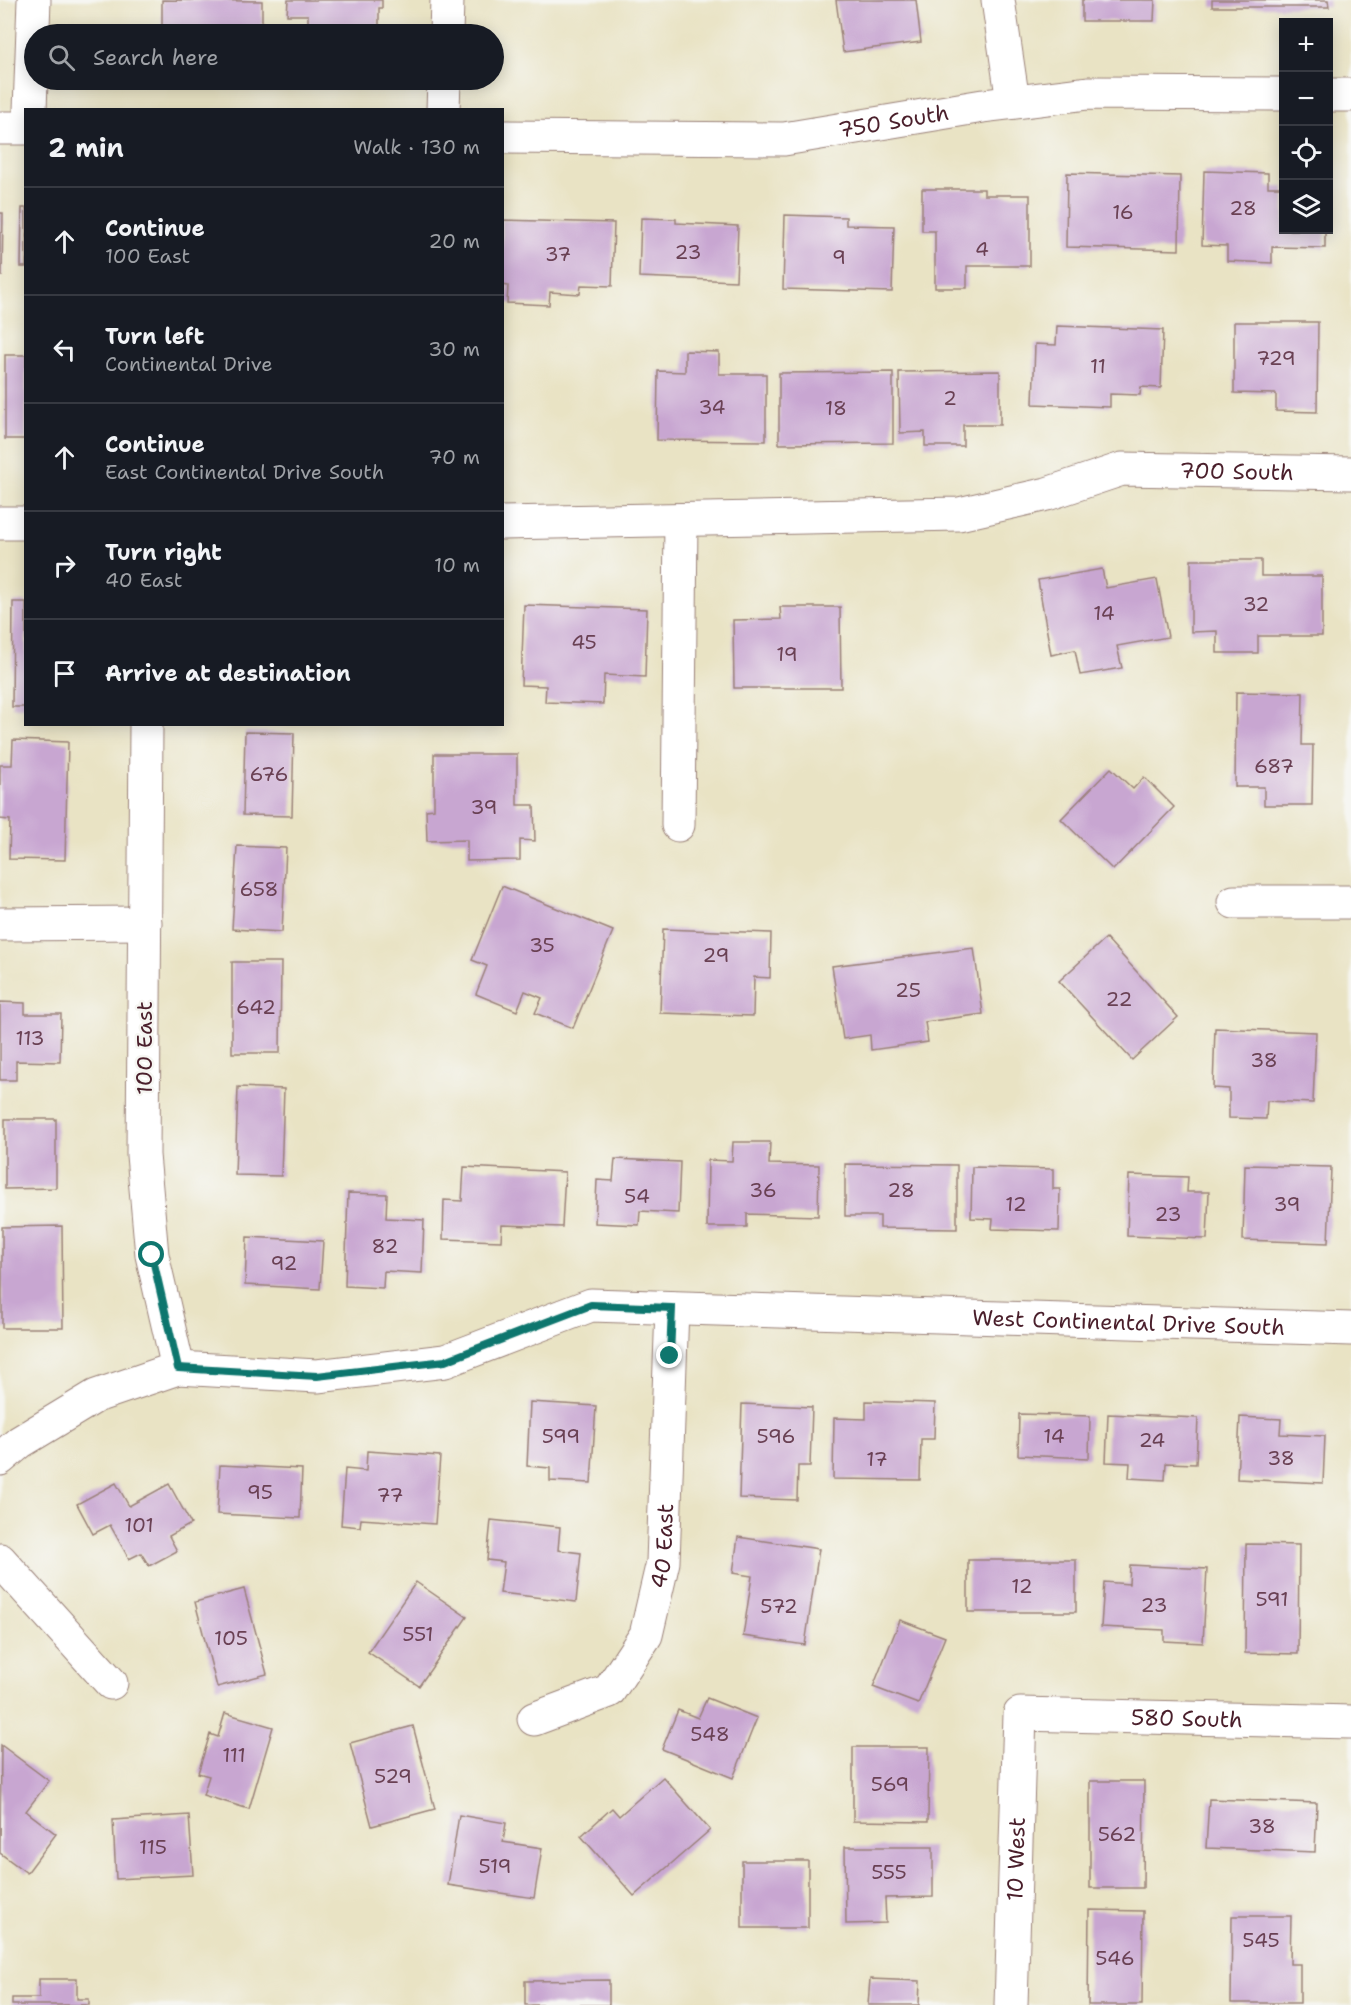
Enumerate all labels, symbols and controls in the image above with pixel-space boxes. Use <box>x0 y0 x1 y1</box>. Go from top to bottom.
map controls <box>1279 18 1333 234</box>
button: + <box>1279 18 1333 72</box>
search box <box>24 24 504 90</box>
icon: search <box>45 41 78 74</box>
text: Search here <box>93 43 219 72</box>
button: − <box>1279 72 1333 126</box>
street label: 750 South <box>836 98 951 145</box>
button: locate <box>1279 126 1333 180</box>
text: 2 min <box>48 130 124 165</box>
text: Walk · 130 m <box>353 134 480 160</box>
button: layers <box>1279 180 1333 234</box>
house number: 28 <box>1229 195 1257 221</box>
house number: 16 <box>1112 199 1134 225</box>
text: Continue <box>105 214 205 243</box>
icon: ahead <box>48 225 81 258</box>
text: 20 m <box>429 228 480 254</box>
house number: 4 <box>975 236 989 262</box>
house number: 23 <box>675 239 701 265</box>
house number: 37 <box>545 241 571 267</box>
text: 100 East <box>105 243 190 269</box>
house number: 9 <box>832 244 846 270</box>
text: Turn left <box>105 322 204 351</box>
icon: left <box>48 333 81 366</box>
text: 30 m <box>428 336 480 362</box>
house number: 729 <box>1256 345 1296 371</box>
text: Continental Drive <box>105 351 273 377</box>
house number: 11 <box>1090 353 1106 379</box>
house number: 2 <box>943 385 957 411</box>
house number: 34 <box>698 394 726 420</box>
house number: 18 <box>825 395 847 421</box>
text: Continue <box>105 430 205 459</box>
icon: ahead <box>48 441 81 474</box>
text: 70 m <box>428 444 480 470</box>
street label: 700 South <box>1179 456 1294 487</box>
text: East Continental Drive South <box>105 459 384 485</box>
text: Turn right <box>105 538 222 567</box>
icon: right <box>48 549 81 582</box>
text: 10 m <box>434 552 480 578</box>
text: 40 East <box>105 567 182 593</box>
house number: 32 <box>1243 591 1269 617</box>
house number: 14 <box>1093 600 1115 626</box>
house number: 45 <box>571 629 597 655</box>
house number: 19 <box>776 641 798 667</box>
icon: arrive <box>48 657 81 690</box>
text: Arrive at destination <box>105 659 351 688</box>
house number: 687 <box>1254 753 1294 779</box>
house number: 676 <box>250 761 288 787</box>
house number: 39 <box>471 794 497 820</box>
house number: 658 <box>240 876 278 902</box>
house number: 35 <box>529 932 555 958</box>
house number: 29 <box>703 942 729 968</box>
house number: 25 <box>895 977 921 1003</box>
house number: 22 <box>1106 986 1133 1012</box>
house number: 642 <box>236 994 276 1020</box>
street label: 100 East <box>130 1001 159 1095</box>
house number: 113 <box>15 1025 45 1051</box>
house number: 38 <box>1250 1047 1278 1073</box>
house number: 36 <box>749 1177 777 1203</box>
house number: 28 <box>887 1177 915 1203</box>
house number: 54 <box>624 1183 650 1209</box>
house number: 12 <box>1005 1191 1027 1217</box>
house number: 39 <box>1274 1191 1300 1217</box>
house number: 23 <box>1155 1201 1181 1227</box>
house number: 82 <box>372 1233 398 1259</box>
route start <box>138 1241 164 1267</box>
house number: 92 <box>271 1250 298 1276</box>
street label: West Continental Drive South <box>972 1303 1285 1342</box>
route end <box>656 1342 682 1368</box>
house number: 599 <box>542 1423 580 1449</box>
house number: 596 <box>757 1423 795 1449</box>
house number: 14 <box>1043 1423 1065 1449</box>
house number: 24 <box>1139 1427 1165 1453</box>
house number: 38 <box>1267 1445 1295 1471</box>
house number: 17 <box>866 1446 888 1472</box>
house number: 95 <box>247 1479 273 1505</box>
house number: 77 <box>377 1482 403 1508</box>
street label: 40 East <box>643 1503 680 1591</box>
house number: 101 <box>124 1512 154 1538</box>
house number: 12 <box>1011 1573 1033 1599</box>
house number: 591 <box>1256 1586 1288 1612</box>
house number: 23 <box>1141 1592 1167 1618</box>
house number: 572 <box>760 1593 798 1619</box>
house number: 551 <box>402 1621 434 1647</box>
house number: 105 <box>214 1625 248 1651</box>
street label: 580 South <box>1131 1703 1243 1734</box>
house number: 548 <box>690 1721 730 1747</box>
house number: 111 <box>222 1742 246 1768</box>
house number: 529 <box>374 1763 412 1789</box>
house number: 569 <box>871 1771 909 1797</box>
house number: 38 <box>1248 1813 1276 1839</box>
street label: 10 West <box>1000 1817 1032 1902</box>
house number: 562 <box>1098 1821 1136 1847</box>
house number: 115 <box>139 1834 167 1860</box>
house number: 519 <box>479 1853 512 1879</box>
house number: 555 <box>871 1859 907 1885</box>
house number: 545 <box>1242 1927 1280 1953</box>
house number: 546 <box>1095 1945 1135 1971</box>

